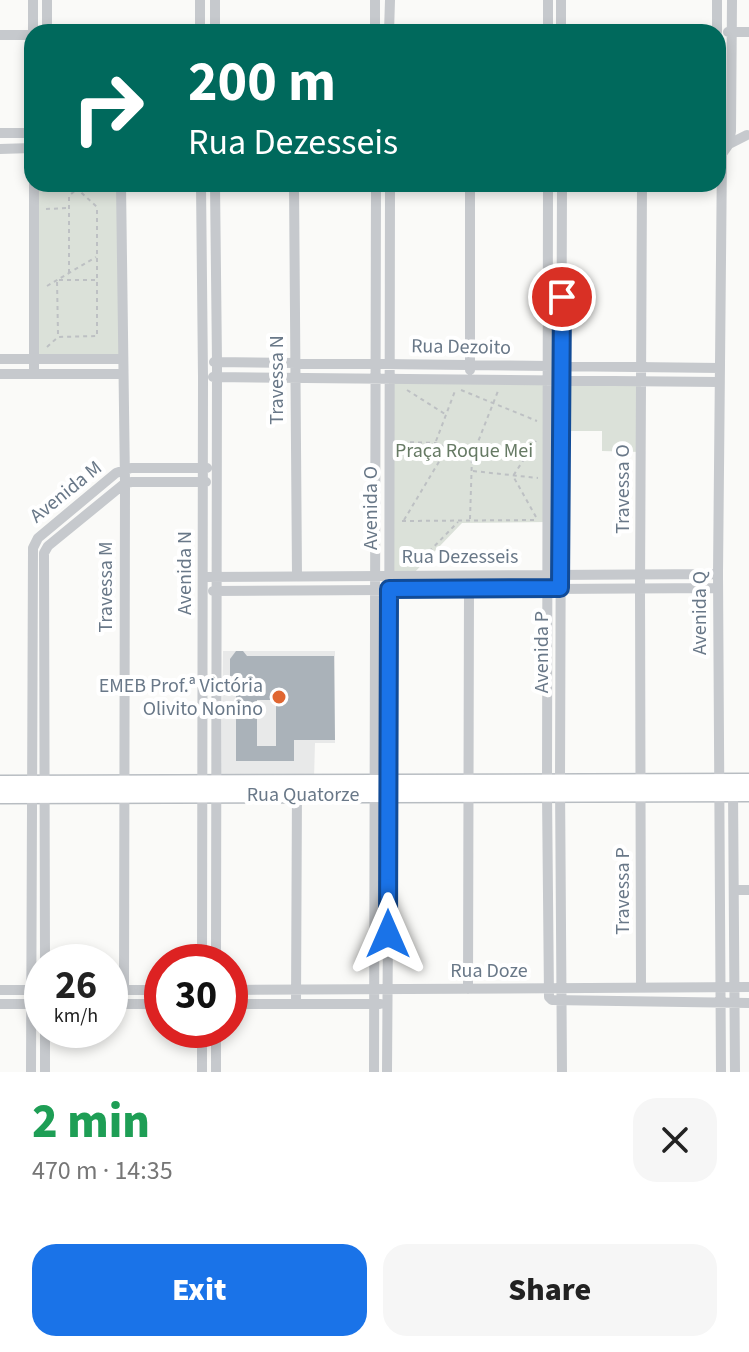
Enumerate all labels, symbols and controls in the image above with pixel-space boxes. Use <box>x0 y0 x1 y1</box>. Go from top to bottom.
text: 200 m <box>188 43 336 122</box>
icon: right <box>56 56 160 160</box>
text: Rua Dezesseis <box>188 117 398 168</box>
pin <box>528 263 596 331</box>
icon: arrive <box>540 275 584 319</box>
street label: Rua Dezoito <box>411 332 511 362</box>
street label: Travessa N <box>263 335 291 425</box>
park label: Praça Roque Mei <box>395 437 533 465</box>
street label: Travessa O <box>609 444 637 534</box>
street label: Avenida M <box>24 454 108 530</box>
street label: Avenida O <box>357 466 385 550</box>
street label: Avenida N <box>171 531 199 615</box>
street label: Travessa M <box>92 542 120 632</box>
street label: Rua Dezesseis <box>402 543 518 571</box>
street label: Avenida Q <box>686 571 714 655</box>
street label: Avenida P <box>528 611 556 693</box>
place label: EMEB Prof.ª Victória Olivito Nonino <box>99 672 263 723</box>
marker: EMEB Prof.ª Victória Olivito Nonino <box>270 688 288 706</box>
street label: Rua Quatorze <box>247 781 359 809</box>
street label: Travessa P <box>609 847 637 935</box>
position arrow <box>346 892 430 976</box>
speed limit sign: 30 <box>144 944 248 1048</box>
text: 26 <box>55 957 97 1014</box>
street label: Rua Doze <box>450 957 528 985</box>
text: km/h <box>54 1002 98 1030</box>
text: 2 min <box>32 1088 150 1156</box>
button: close <box>633 1098 717 1182</box>
text: 470 m · 14:35 <box>32 1152 173 1189</box>
button: Exit <box>32 1244 367 1336</box>
button: Share <box>383 1244 717 1336</box>

